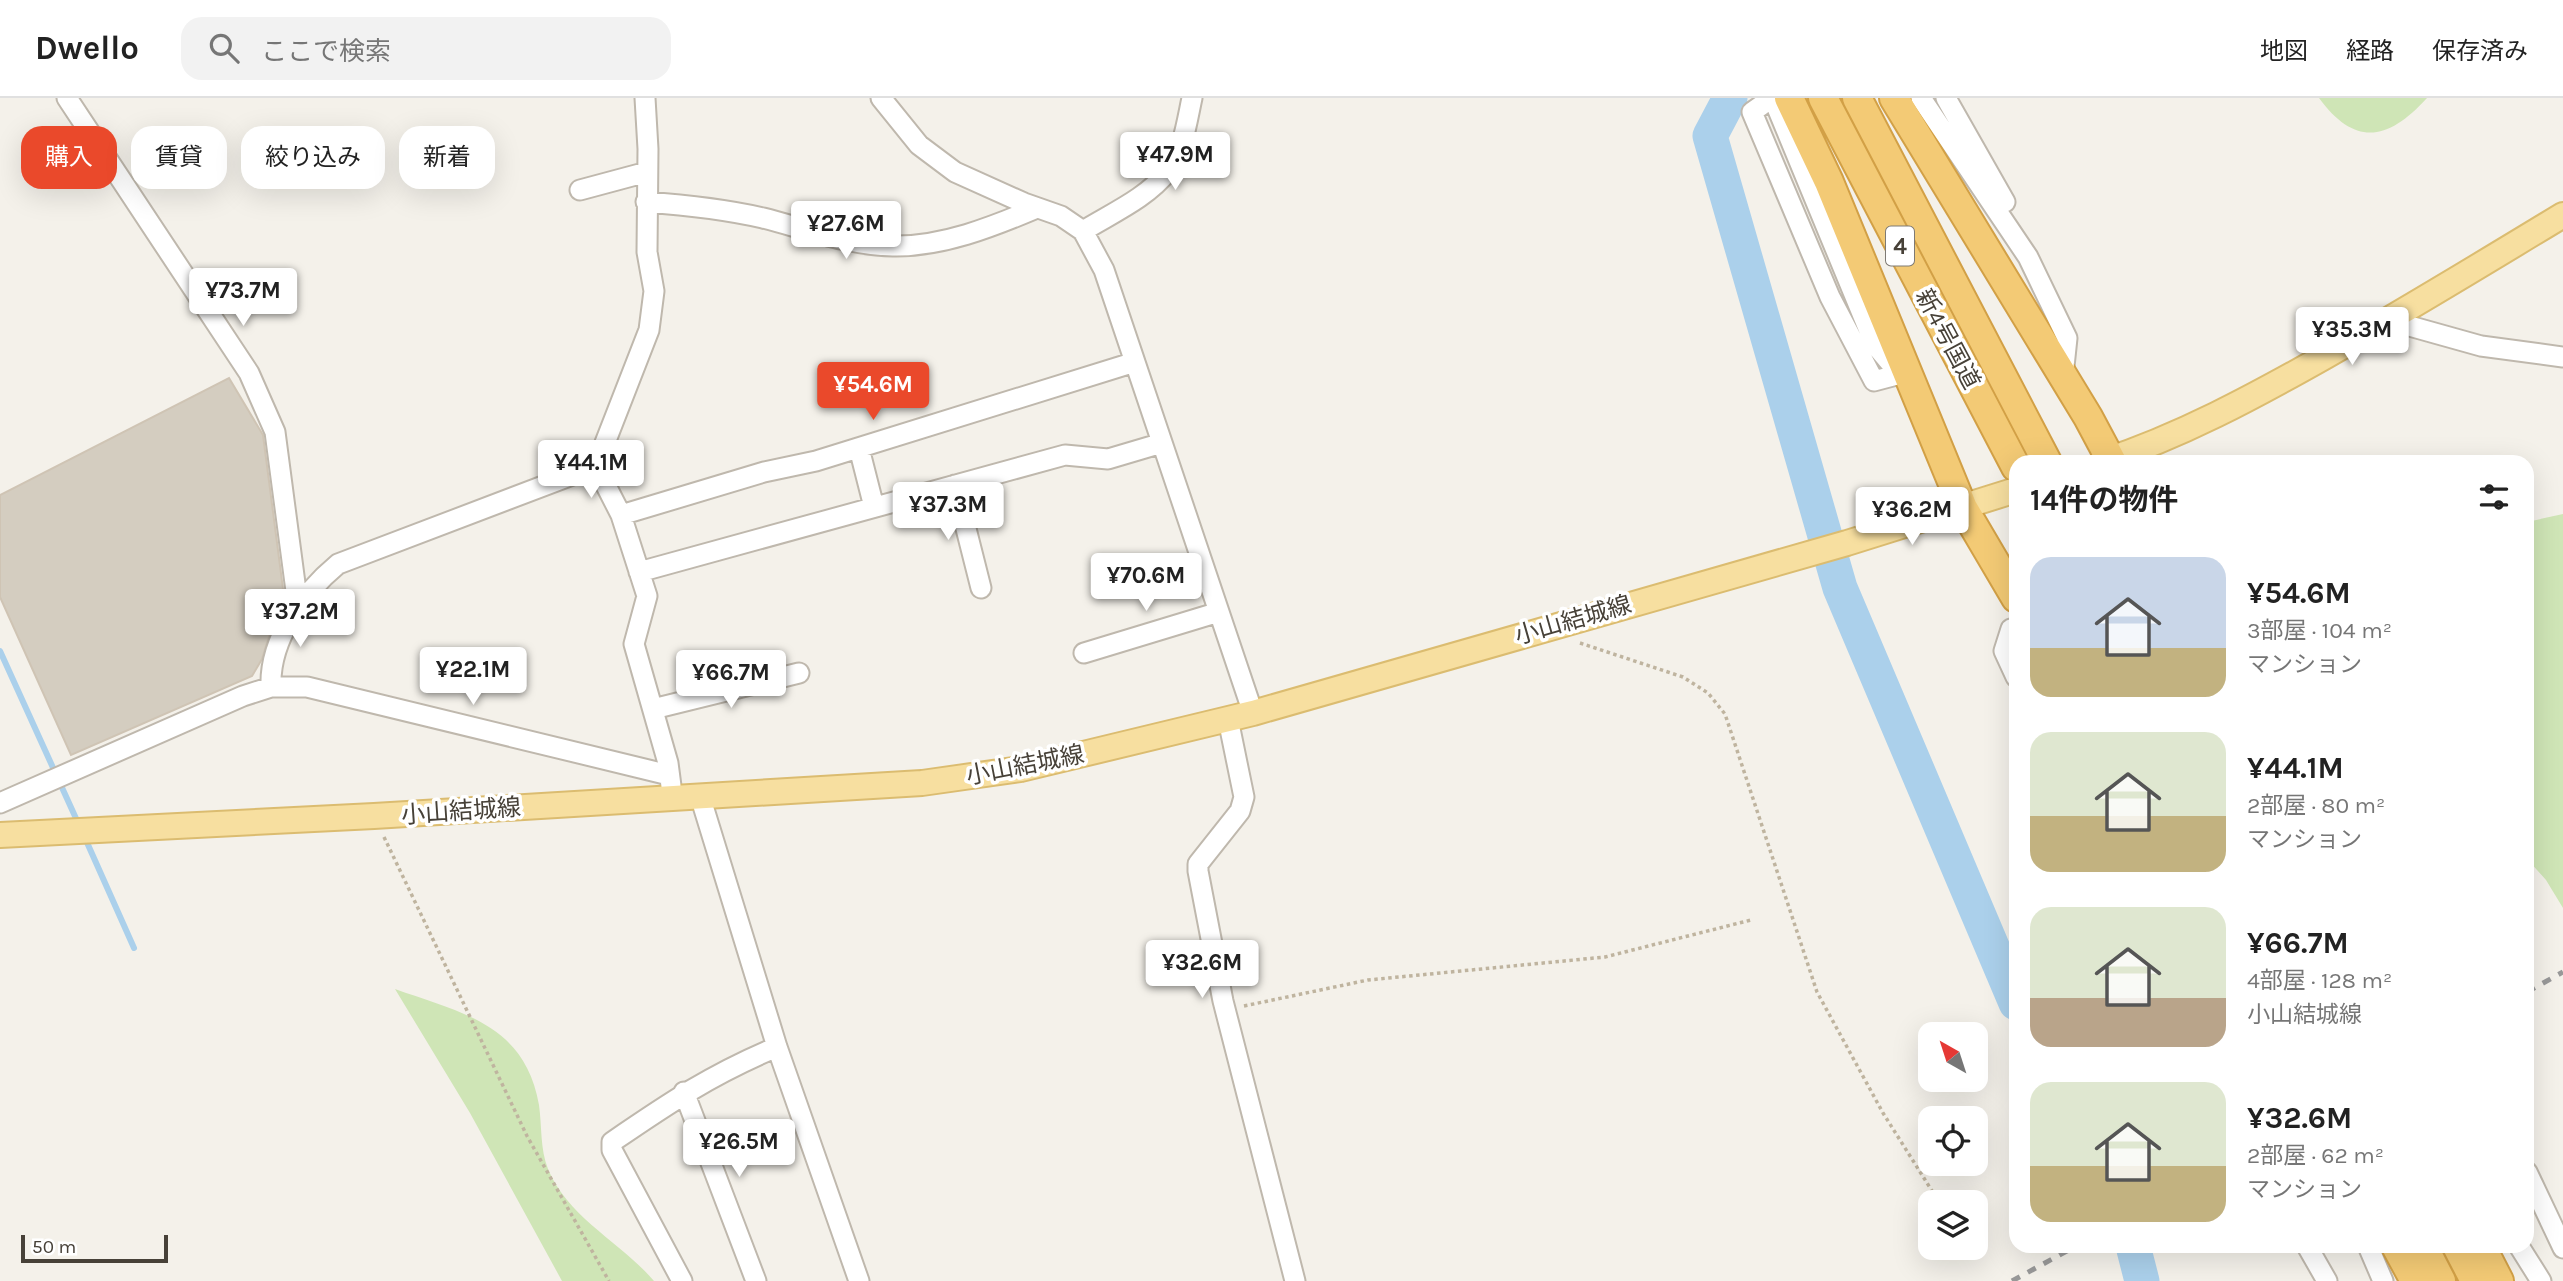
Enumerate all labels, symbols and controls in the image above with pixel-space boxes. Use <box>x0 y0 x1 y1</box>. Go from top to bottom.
search box <box>181 17 671 80</box>
text: Dwello <box>35 29 139 67</box>
icon: search <box>205 29 243 67</box>
text: ここで検索 <box>261 36 391 67</box>
text: 地図 <box>2260 37 2308 65</box>
text: 経路 <box>2346 37 2394 65</box>
text: 保存済み <box>2432 37 2528 65</box>
chip: 購入 <box>21 126 117 189</box>
chip: 賃貸 <box>131 126 227 189</box>
chip: 絞り込み <box>241 126 385 189</box>
chip: 新着 <box>399 126 495 189</box>
pin: ¥47.9M <box>1118 132 1232 192</box>
text: ¥47.9M <box>1136 141 1214 168</box>
pin: ¥27.6M <box>789 202 903 261</box>
text: ¥27.6M <box>807 210 885 237</box>
road number: 4 <box>1886 226 1914 266</box>
pin: ¥73.7M <box>186 268 300 328</box>
text: ¥73.7M <box>205 277 281 304</box>
street label: 新4号国道 <box>1910 284 1986 394</box>
pin: ¥35.3M <box>2295 308 2409 367</box>
text: ¥35.3M <box>2312 316 2392 343</box>
pin: ¥54.6M <box>816 362 930 422</box>
text: ¥54.6M <box>833 371 913 398</box>
pin: ¥44.1M <box>534 440 648 500</box>
text: ¥44.1M <box>554 449 628 476</box>
icon: filters <box>2475 478 2513 516</box>
pin: ¥37.3M <box>891 482 1005 542</box>
text: 14件の物件 <box>2030 482 2179 518</box>
pin: ¥36.2M <box>1855 488 1969 547</box>
text: ¥37.3M <box>909 491 987 518</box>
text: ¥36.2M <box>1872 496 1952 523</box>
pin: ¥70.6M <box>1089 554 1203 613</box>
text: ¥70.6M <box>1107 562 1185 589</box>
text: ¥54.6M <box>2247 575 2351 611</box>
icon: home <box>2086 585 2170 669</box>
pin: ¥37.2M <box>243 589 357 649</box>
street label: 小山結城線 <box>1511 590 1635 650</box>
text: ¥37.2M <box>261 598 339 625</box>
text: 3部屋 · 104 m² <box>2247 617 2392 644</box>
pin: ¥22.1M <box>416 648 530 707</box>
pin: ¥66.7M <box>674 650 788 710</box>
text: マンション <box>2247 651 2362 678</box>
text: ¥22.1M <box>436 656 510 683</box>
text: ¥66.7M <box>692 659 770 686</box>
street label: 小山結城線 <box>963 740 1087 790</box>
text: ¥44.1M <box>2247 750 2344 786</box>
icon: home <box>2086 760 2170 844</box>
text: 2部屋 · 80 m² <box>2247 792 2385 819</box>
street label: 小山結城線 <box>400 793 522 829</box>
text: マンション <box>2247 826 2362 853</box>
text: ¥66.7M <box>2247 925 2349 961</box>
icon: home <box>2086 935 2170 1019</box>
pin: ¥32.6M <box>1145 940 1259 1000</box>
text: ¥32.6M <box>1162 949 1242 976</box>
text: 4部屋 · 128 m² <box>2247 967 2392 994</box>
text: 小山結城線 <box>2247 1001 2362 1028</box>
north arrow <box>1918 1022 1988 1092</box>
map controls <box>1918 1022 1988 1260</box>
text: ¥32.6M <box>2247 1100 2352 1136</box>
button: locate <box>1918 1106 1988 1176</box>
icon: home <box>2086 1110 2170 1194</box>
pin: ¥26.5M <box>682 1119 796 1179</box>
text: ¥26.5M <box>699 1128 779 1155</box>
text: 2部屋 · 62 m² <box>2247 1142 2384 1169</box>
text: マンション <box>2247 1176 2362 1203</box>
button: layers <box>1918 1190 1988 1260</box>
scale bar <box>21 1232 168 1264</box>
text: 50 m <box>32 1236 76 1258</box>

